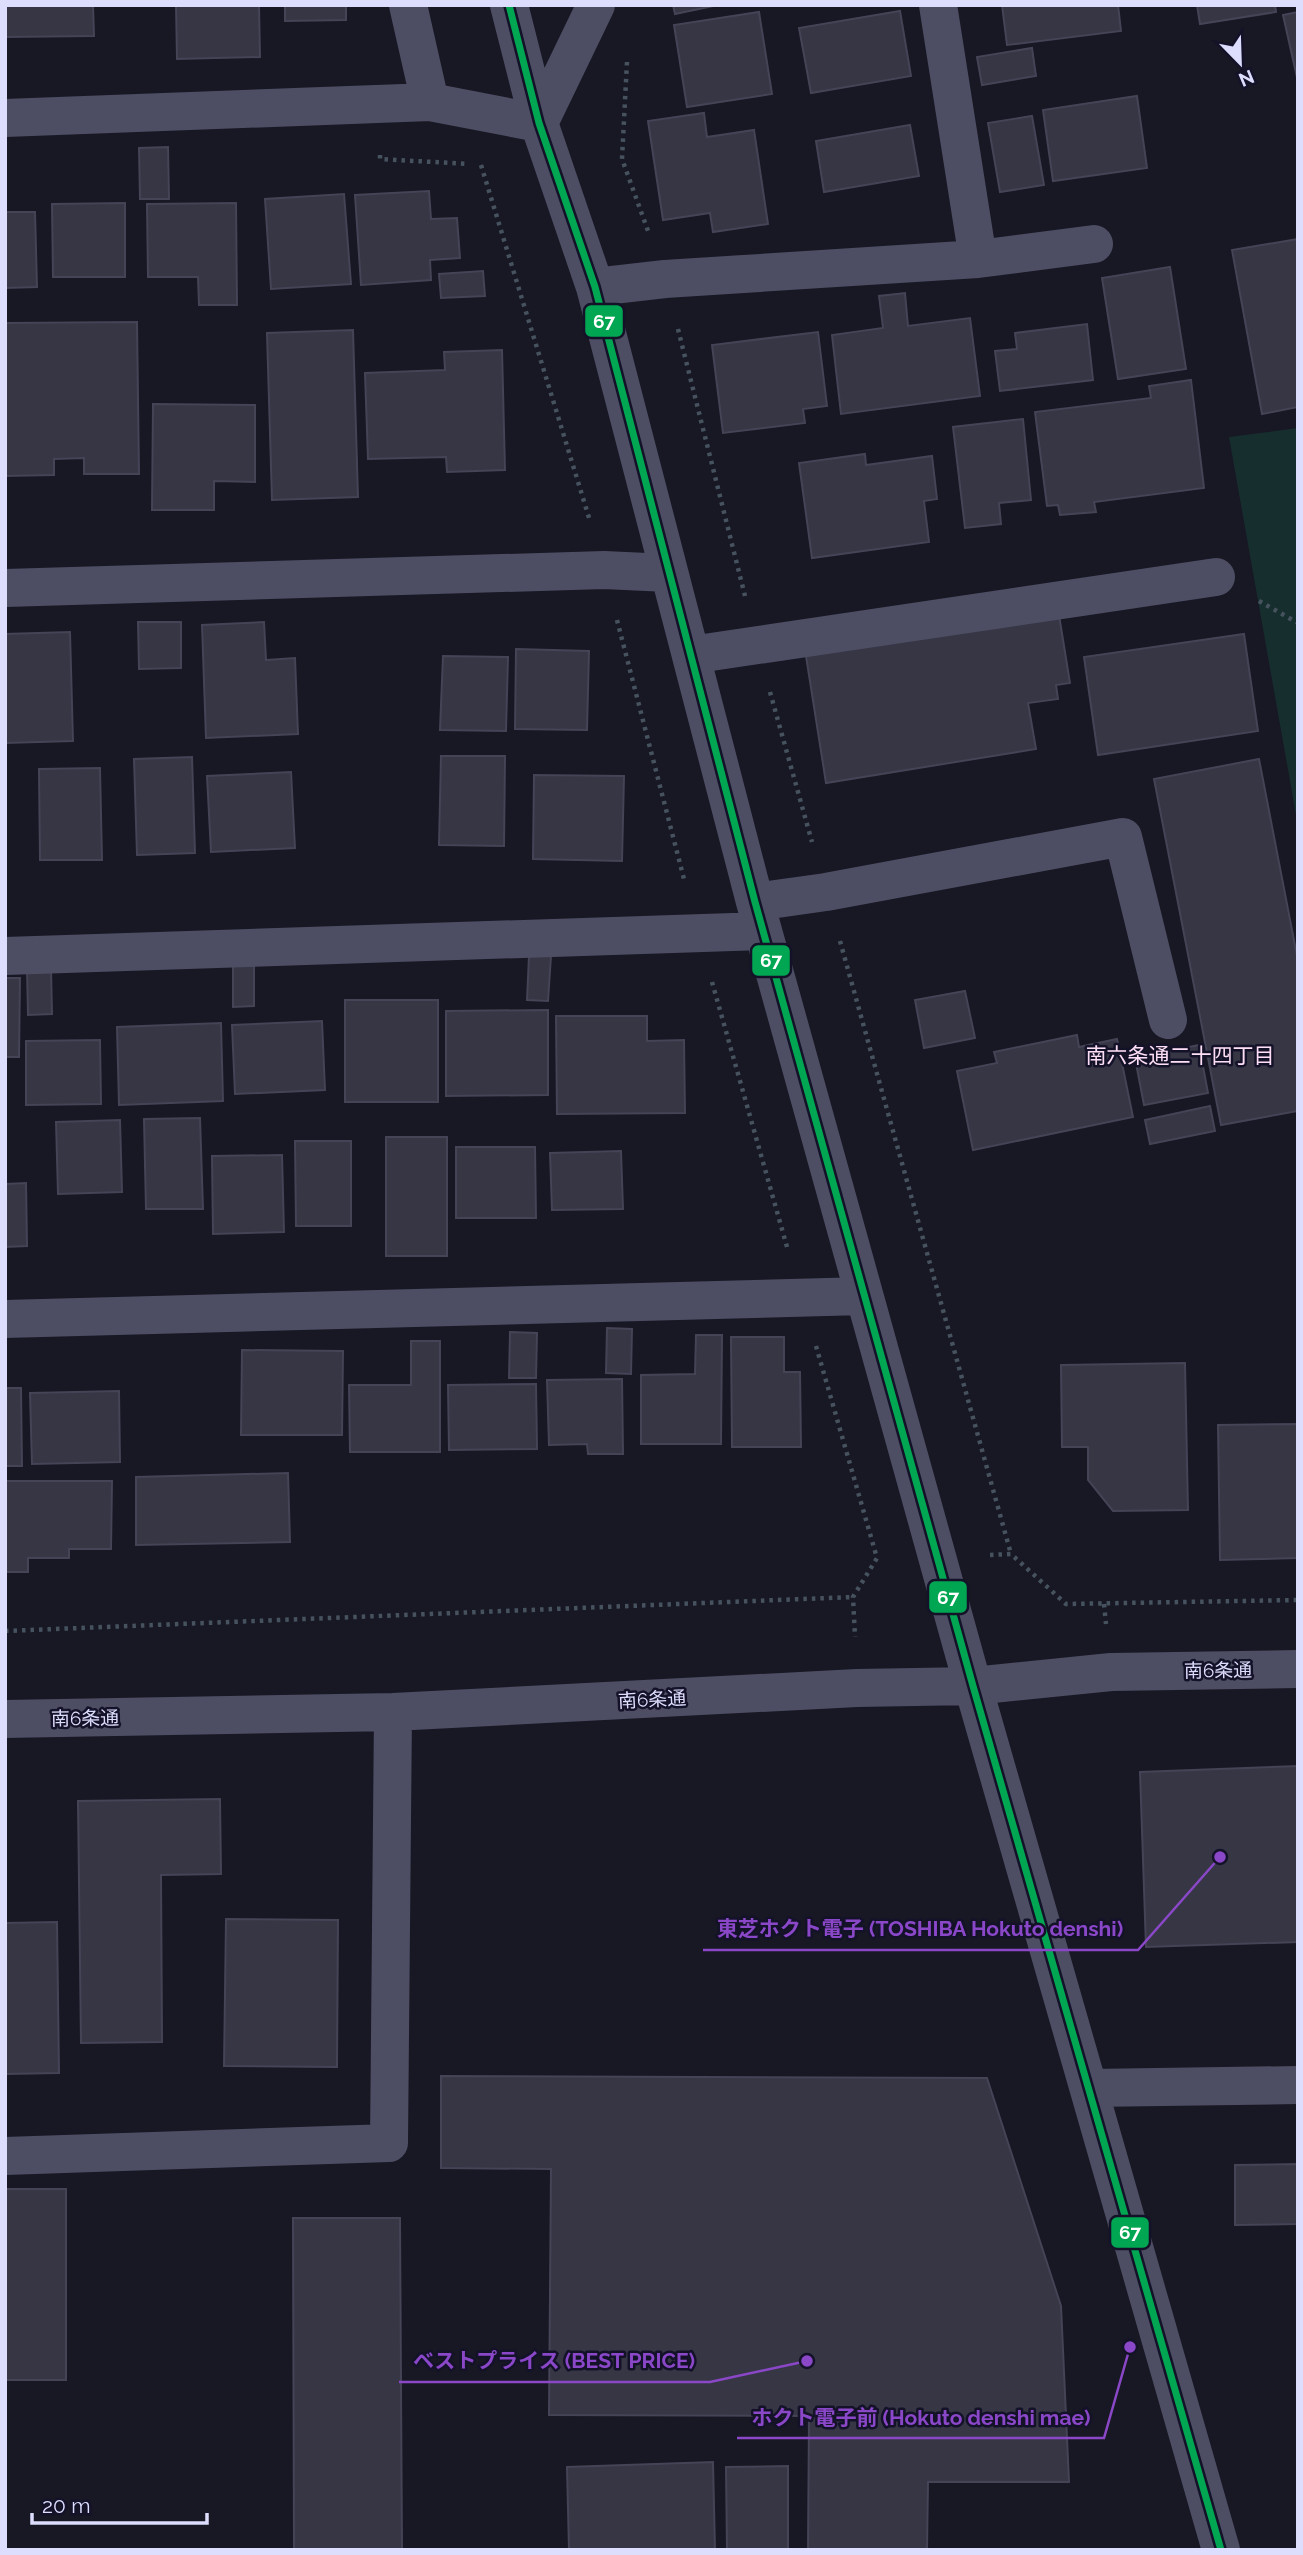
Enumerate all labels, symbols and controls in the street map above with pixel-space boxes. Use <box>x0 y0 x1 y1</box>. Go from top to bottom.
north arrow <box>1205 28 1275 98</box>
text: N <box>1236 66 1258 92</box>
line badge: 67 <box>584 304 624 338</box>
text: 67 <box>593 310 615 332</box>
line badge: 67 <box>751 944 791 977</box>
text: 67 <box>760 949 782 971</box>
district label: 南六条通二十四丁目 <box>1086 1043 1275 1068</box>
line badge: 67 <box>928 1580 968 1614</box>
text: 67 <box>937 1586 959 1608</box>
street label: 南6条通 <box>1184 1658 1252 1682</box>
street label: 南6条通 <box>617 1686 687 1712</box>
street label: 南6条通 <box>51 1706 119 1730</box>
callout: 東芝ホクト電子 (TOSHIBA Hokuto denshi) <box>703 1908 1138 1950</box>
text: 東芝ホクト電子 (TOSHIBA Hokuto denshi) <box>717 1916 1123 1941</box>
line badge: 67 <box>1110 2216 1150 2249</box>
text: 67 <box>1119 2221 1141 2243</box>
callout: ベストプライス (BEST PRICE) <box>399 2340 710 2382</box>
text: ベストプライス (BEST PRICE) <box>413 2348 695 2373</box>
callout: ホクト電子前 (Hokuto denshi mae) <box>737 2396 1104 2438</box>
text: ホクト電子前 (Hokuto denshi mae) <box>751 2405 1091 2430</box>
scale bar <box>32 2482 206 2526</box>
text: 20 m <box>42 2493 90 2518</box>

